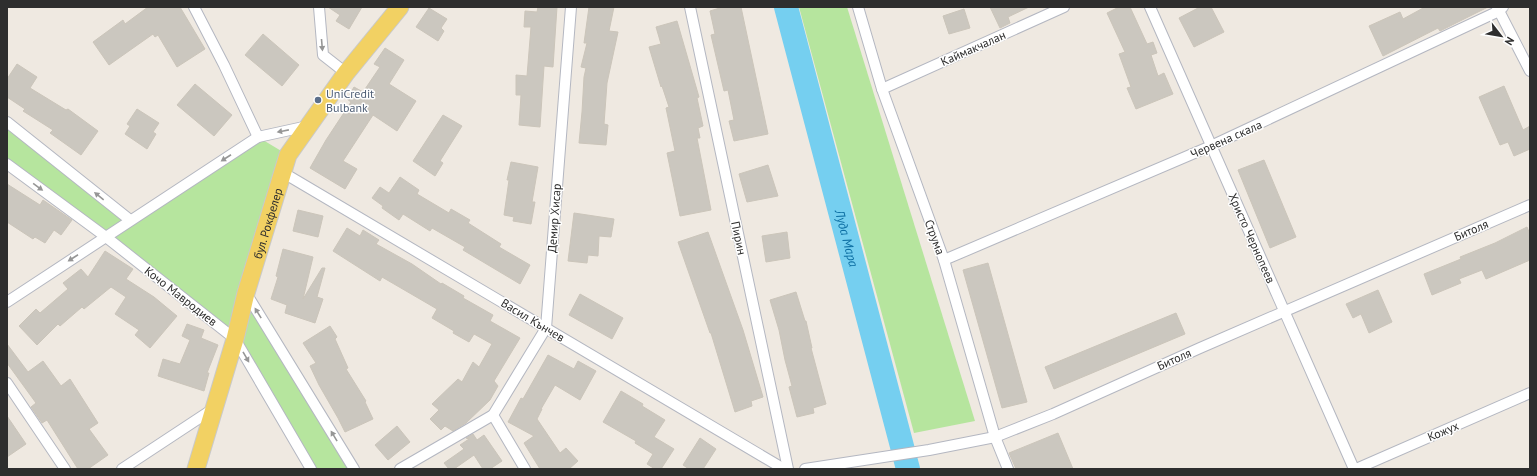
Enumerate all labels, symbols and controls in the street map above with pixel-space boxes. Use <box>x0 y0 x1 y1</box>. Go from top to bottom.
north arrow <box>1481 16 1521 56</box>
street label: Каймакчалан <box>938 27 1008 69</box>
text: N <box>1502 34 1517 48</box>
one-way arrow <box>319 39 326 51</box>
place label: UniCredit Bulbank <box>326 86 374 115</box>
marker: UniCredit Bulbank <box>313 95 323 105</box>
street label: Червена скала <box>1188 117 1264 161</box>
one-way arrow <box>277 129 289 135</box>
one-way arrow <box>221 154 231 162</box>
one-way arrow <box>33 183 44 191</box>
street label: Демир Хисар <box>544 183 564 253</box>
street label: бул. Рокфелер <box>249 186 285 261</box>
street label: Христо Чернопеев <box>1225 191 1279 285</box>
one-way arrow <box>94 192 105 200</box>
water label: Луда Мара <box>831 207 863 269</box>
street label: Битоля <box>1452 216 1490 244</box>
street label: Струма <box>922 217 948 257</box>
street label: Пирин <box>728 220 750 256</box>
one-way arrow <box>68 254 78 262</box>
street label: Кочо Мавродиев <box>142 263 220 329</box>
street label: Васил Кънчев <box>498 295 568 345</box>
one-way arrow <box>255 307 262 319</box>
street label: Битоля <box>1155 345 1193 373</box>
one-way arrow <box>242 351 249 363</box>
street label: Кожух <box>1425 418 1461 444</box>
one-way arrow <box>330 430 337 442</box>

